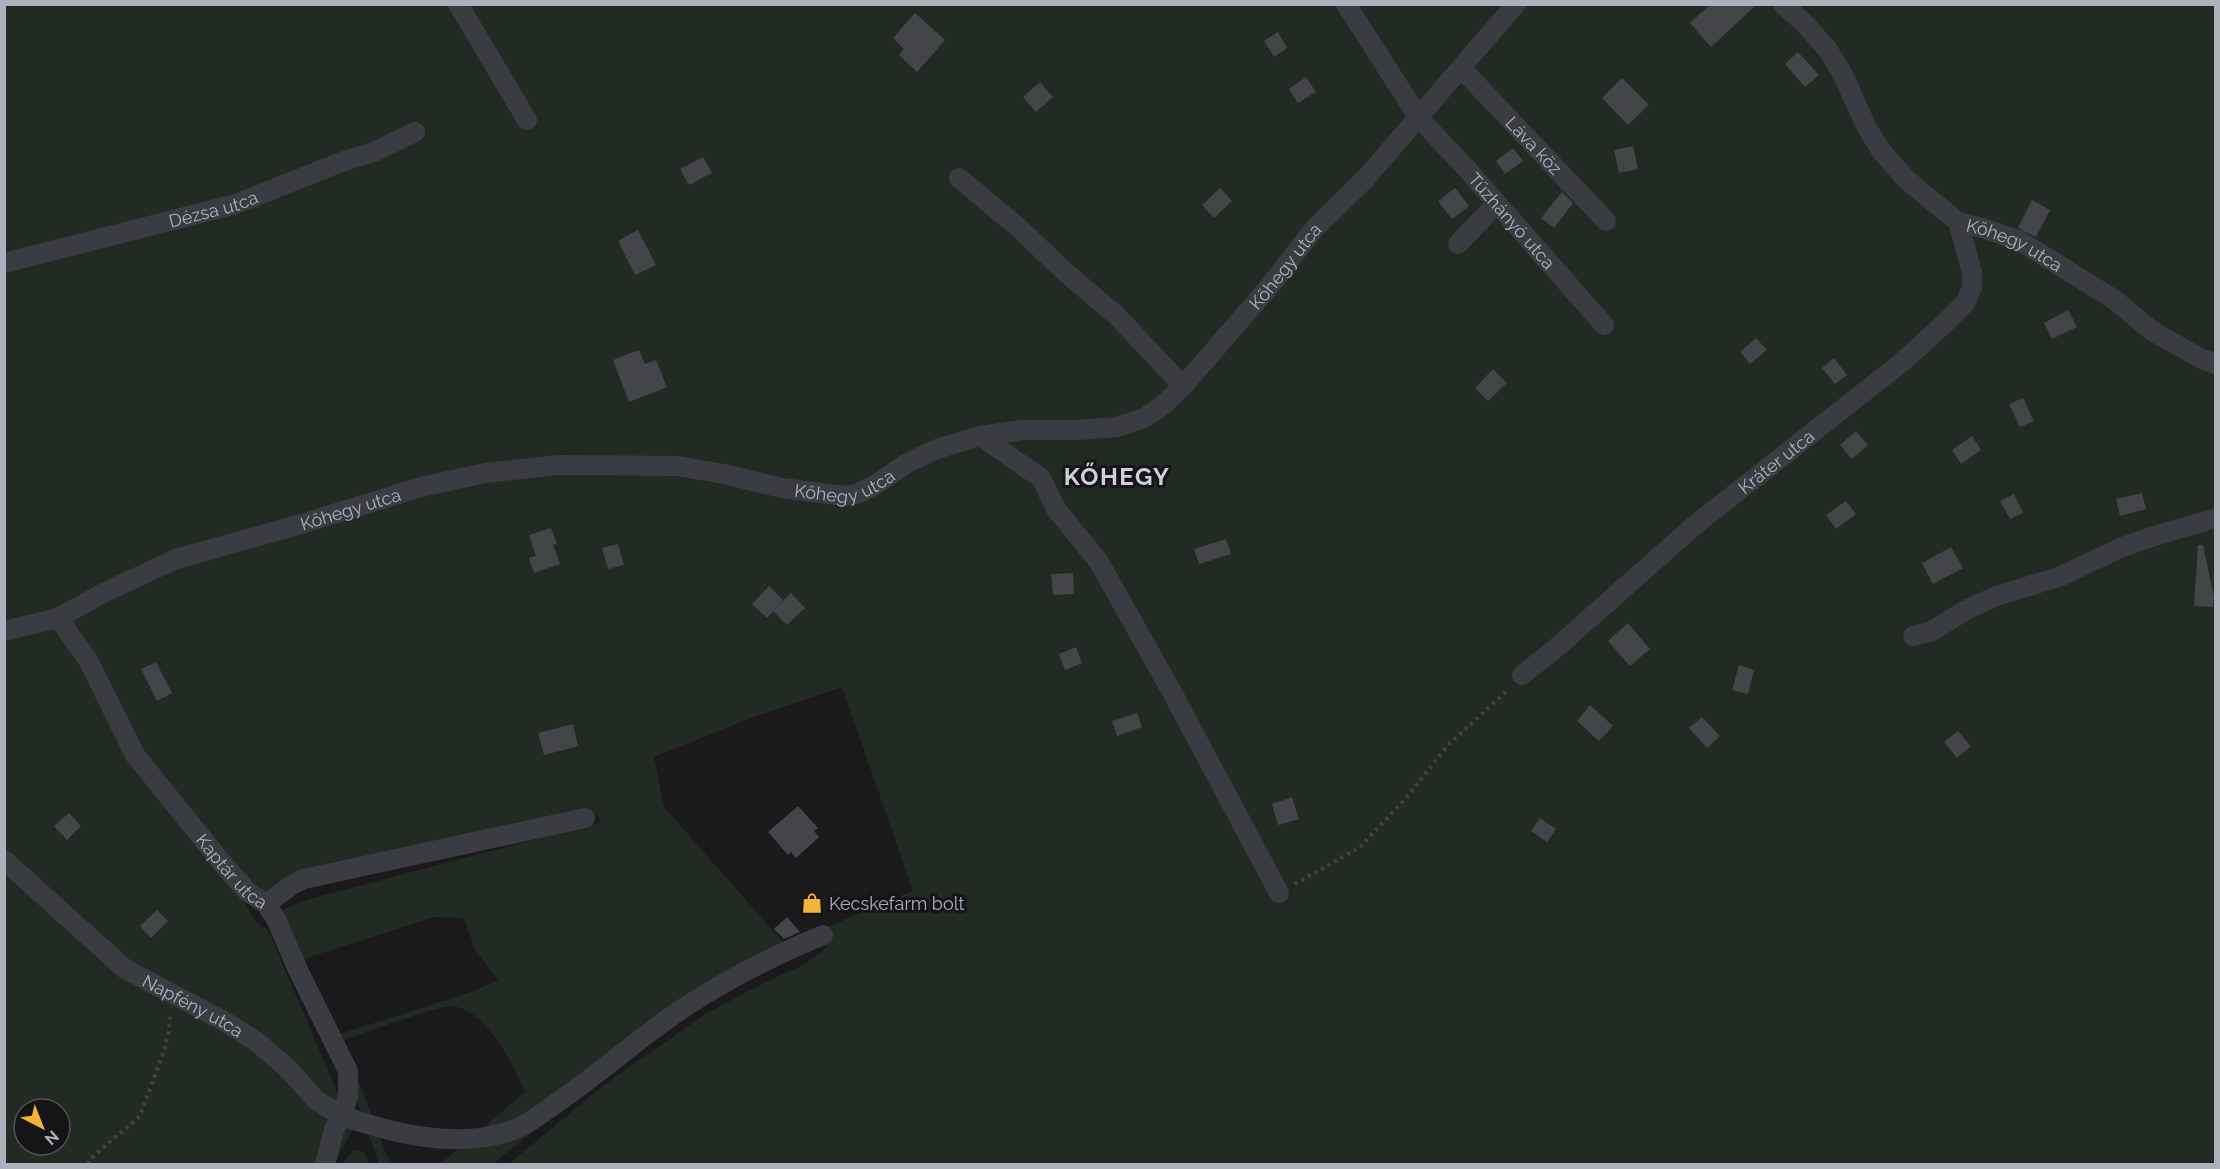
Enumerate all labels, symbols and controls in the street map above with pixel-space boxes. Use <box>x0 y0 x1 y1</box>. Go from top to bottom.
street label: Láva köz <box>1502 112 1567 179</box>
street label: Tűzhányó utca <box>1464 168 1560 273</box>
street label: Dézsa utca <box>166 186 261 231</box>
street label: Kőhegy utca <box>1965 214 2067 275</box>
street label: Kőhegy utca <box>1244 218 1325 313</box>
street label: Kráter utca <box>1734 425 1818 498</box>
district label: KŐHEGY <box>1064 462 1170 491</box>
street label: Kőhegy utca <box>793 464 898 507</box>
street label: Kőhegy utca <box>298 483 403 534</box>
street label: Kaptár utca <box>192 829 272 913</box>
shop icon: Kecskefarm bolt <box>800 891 824 915</box>
place label: Kecskefarm bolt <box>829 893 965 914</box>
street label: Napfény utca <box>139 970 247 1041</box>
north arrow <box>12 1097 72 1157</box>
text: N <box>41 1127 63 1149</box>

